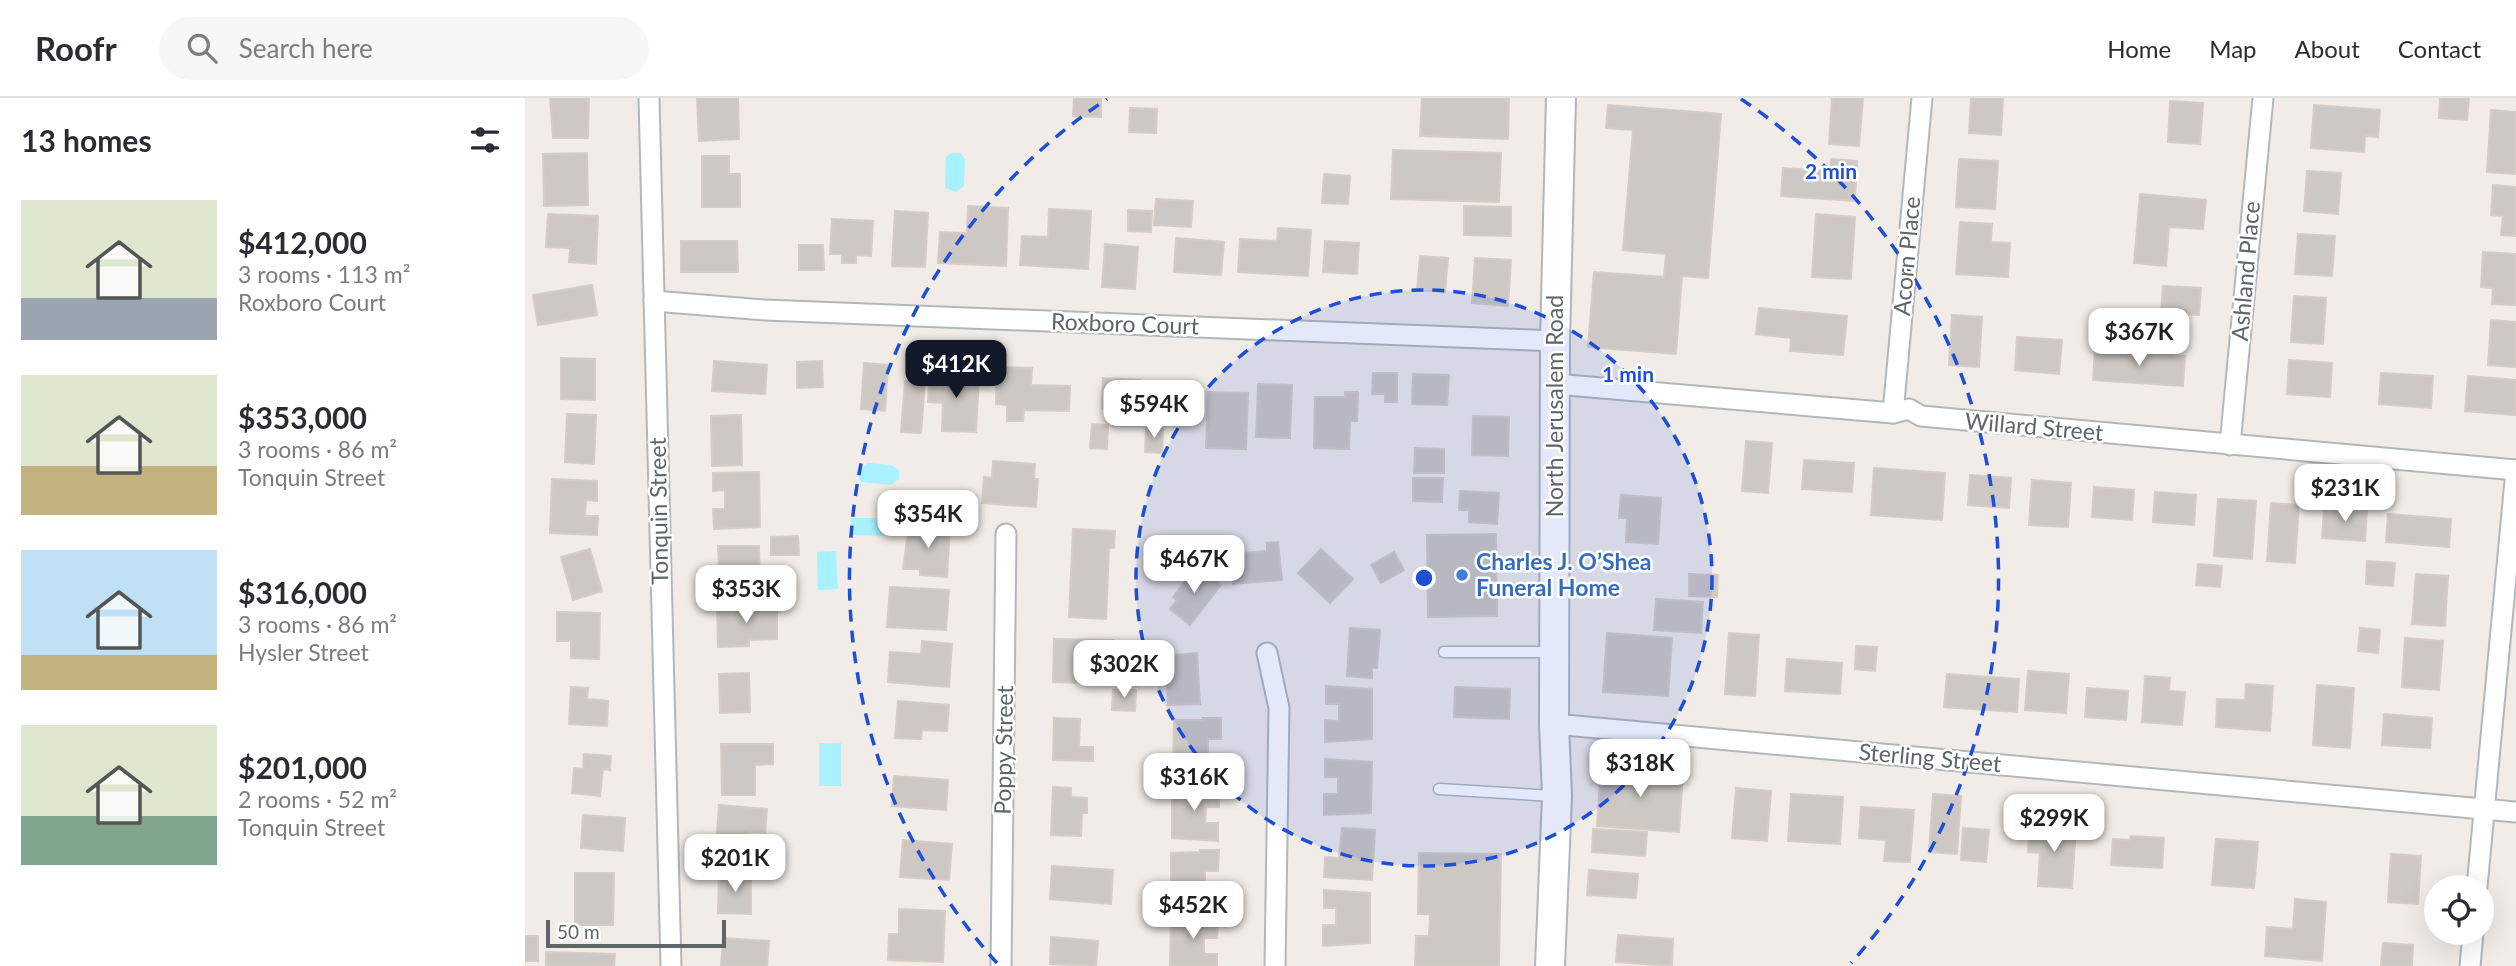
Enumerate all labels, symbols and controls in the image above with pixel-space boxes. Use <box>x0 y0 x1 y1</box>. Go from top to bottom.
search box <box>159 17 649 80</box>
text: Roofr <box>35 28 117 68</box>
icon: search <box>183 29 221 67</box>
text: Search here <box>239 32 373 64</box>
text: Home <box>2107 34 2171 63</box>
text: Map <box>2209 34 2257 63</box>
text: About <box>2295 34 2360 63</box>
text: Contact <box>2398 34 2481 63</box>
icon: filters <box>466 121 504 159</box>
text: 13 homes <box>21 122 152 158</box>
text: 2 min <box>1805 158 1857 183</box>
street label: Acorn Place <box>1887 195 1925 317</box>
street label: Ashland Place <box>2225 200 2265 342</box>
text: $412,000 <box>238 224 367 260</box>
icon: home <box>77 228 161 312</box>
text: 3 rooms · 113 m² <box>238 260 410 288</box>
text: Roxboro Court <box>238 288 386 316</box>
street label: North Jerusalem Road <box>1540 295 1568 517</box>
street label: Roxboro Court <box>1051 306 1200 340</box>
pin: $367K <box>2090 308 2188 368</box>
text: $367K <box>2104 317 2174 345</box>
pin: $412K <box>907 341 1005 400</box>
text: $412K <box>921 349 991 377</box>
text: 1 min <box>1602 361 1654 386</box>
pin: $594K <box>1105 380 1203 440</box>
text: $594K <box>1119 389 1189 417</box>
text: $353,000 <box>238 399 367 435</box>
icon: home <box>77 403 161 487</box>
street label: Willard Street <box>1964 406 2105 446</box>
text: 3 rooms · 86 m² <box>238 435 397 463</box>
street label: Tonquin Street <box>643 436 673 585</box>
text: Tonquin Street <box>238 463 385 491</box>
pin: $231K <box>2296 464 2394 524</box>
text: $231K <box>2310 473 2380 501</box>
pin: $354K <box>879 490 977 550</box>
text: $354K <box>893 499 963 527</box>
pin: $467K <box>1145 536 1243 595</box>
text: $467K <box>1159 544 1229 572</box>
place label: Charles J. O’Shea Funeral Home <box>1476 547 1651 601</box>
pin: $353K <box>697 566 795 625</box>
centre of rings <box>1412 566 1436 590</box>
marker: Charles J. O’Shea Funeral Home <box>1454 567 1470 583</box>
text: $316,000 <box>238 574 367 610</box>
text: $353K <box>711 574 781 602</box>
icon: home <box>77 578 161 662</box>
text: 3 rooms · 86 m² <box>238 610 397 638</box>
text: Hysler Street <box>238 638 369 666</box>
pin: $302K <box>1075 640 1173 700</box>
text: $302K <box>1089 649 1159 677</box>
street label: Poppy Street <box>988 684 1018 815</box>
street label: Sterling Street <box>1858 737 2003 777</box>
pin: $318K <box>1591 740 1689 799</box>
text: $318K <box>1605 748 1675 776</box>
text: $201,000 <box>238 749 367 785</box>
icon: home <box>77 753 161 837</box>
pin: $316K <box>1145 754 1243 813</box>
text: $316K <box>1159 762 1229 790</box>
text: 2 rooms · 52 m² <box>238 785 397 813</box>
pin: $299K <box>2005 794 2103 854</box>
text: $299K <box>2019 803 2089 831</box>
text: Tonquin Street <box>238 813 385 841</box>
pin: $201K <box>686 834 784 894</box>
text: $201K <box>700 843 770 871</box>
map controls <box>2424 875 2494 945</box>
button: locate <box>2424 875 2494 945</box>
pin: $452K <box>1144 882 1242 941</box>
text: $452K <box>1158 890 1228 918</box>
scale bar <box>546 917 726 949</box>
text: 50 m <box>557 920 600 943</box>

